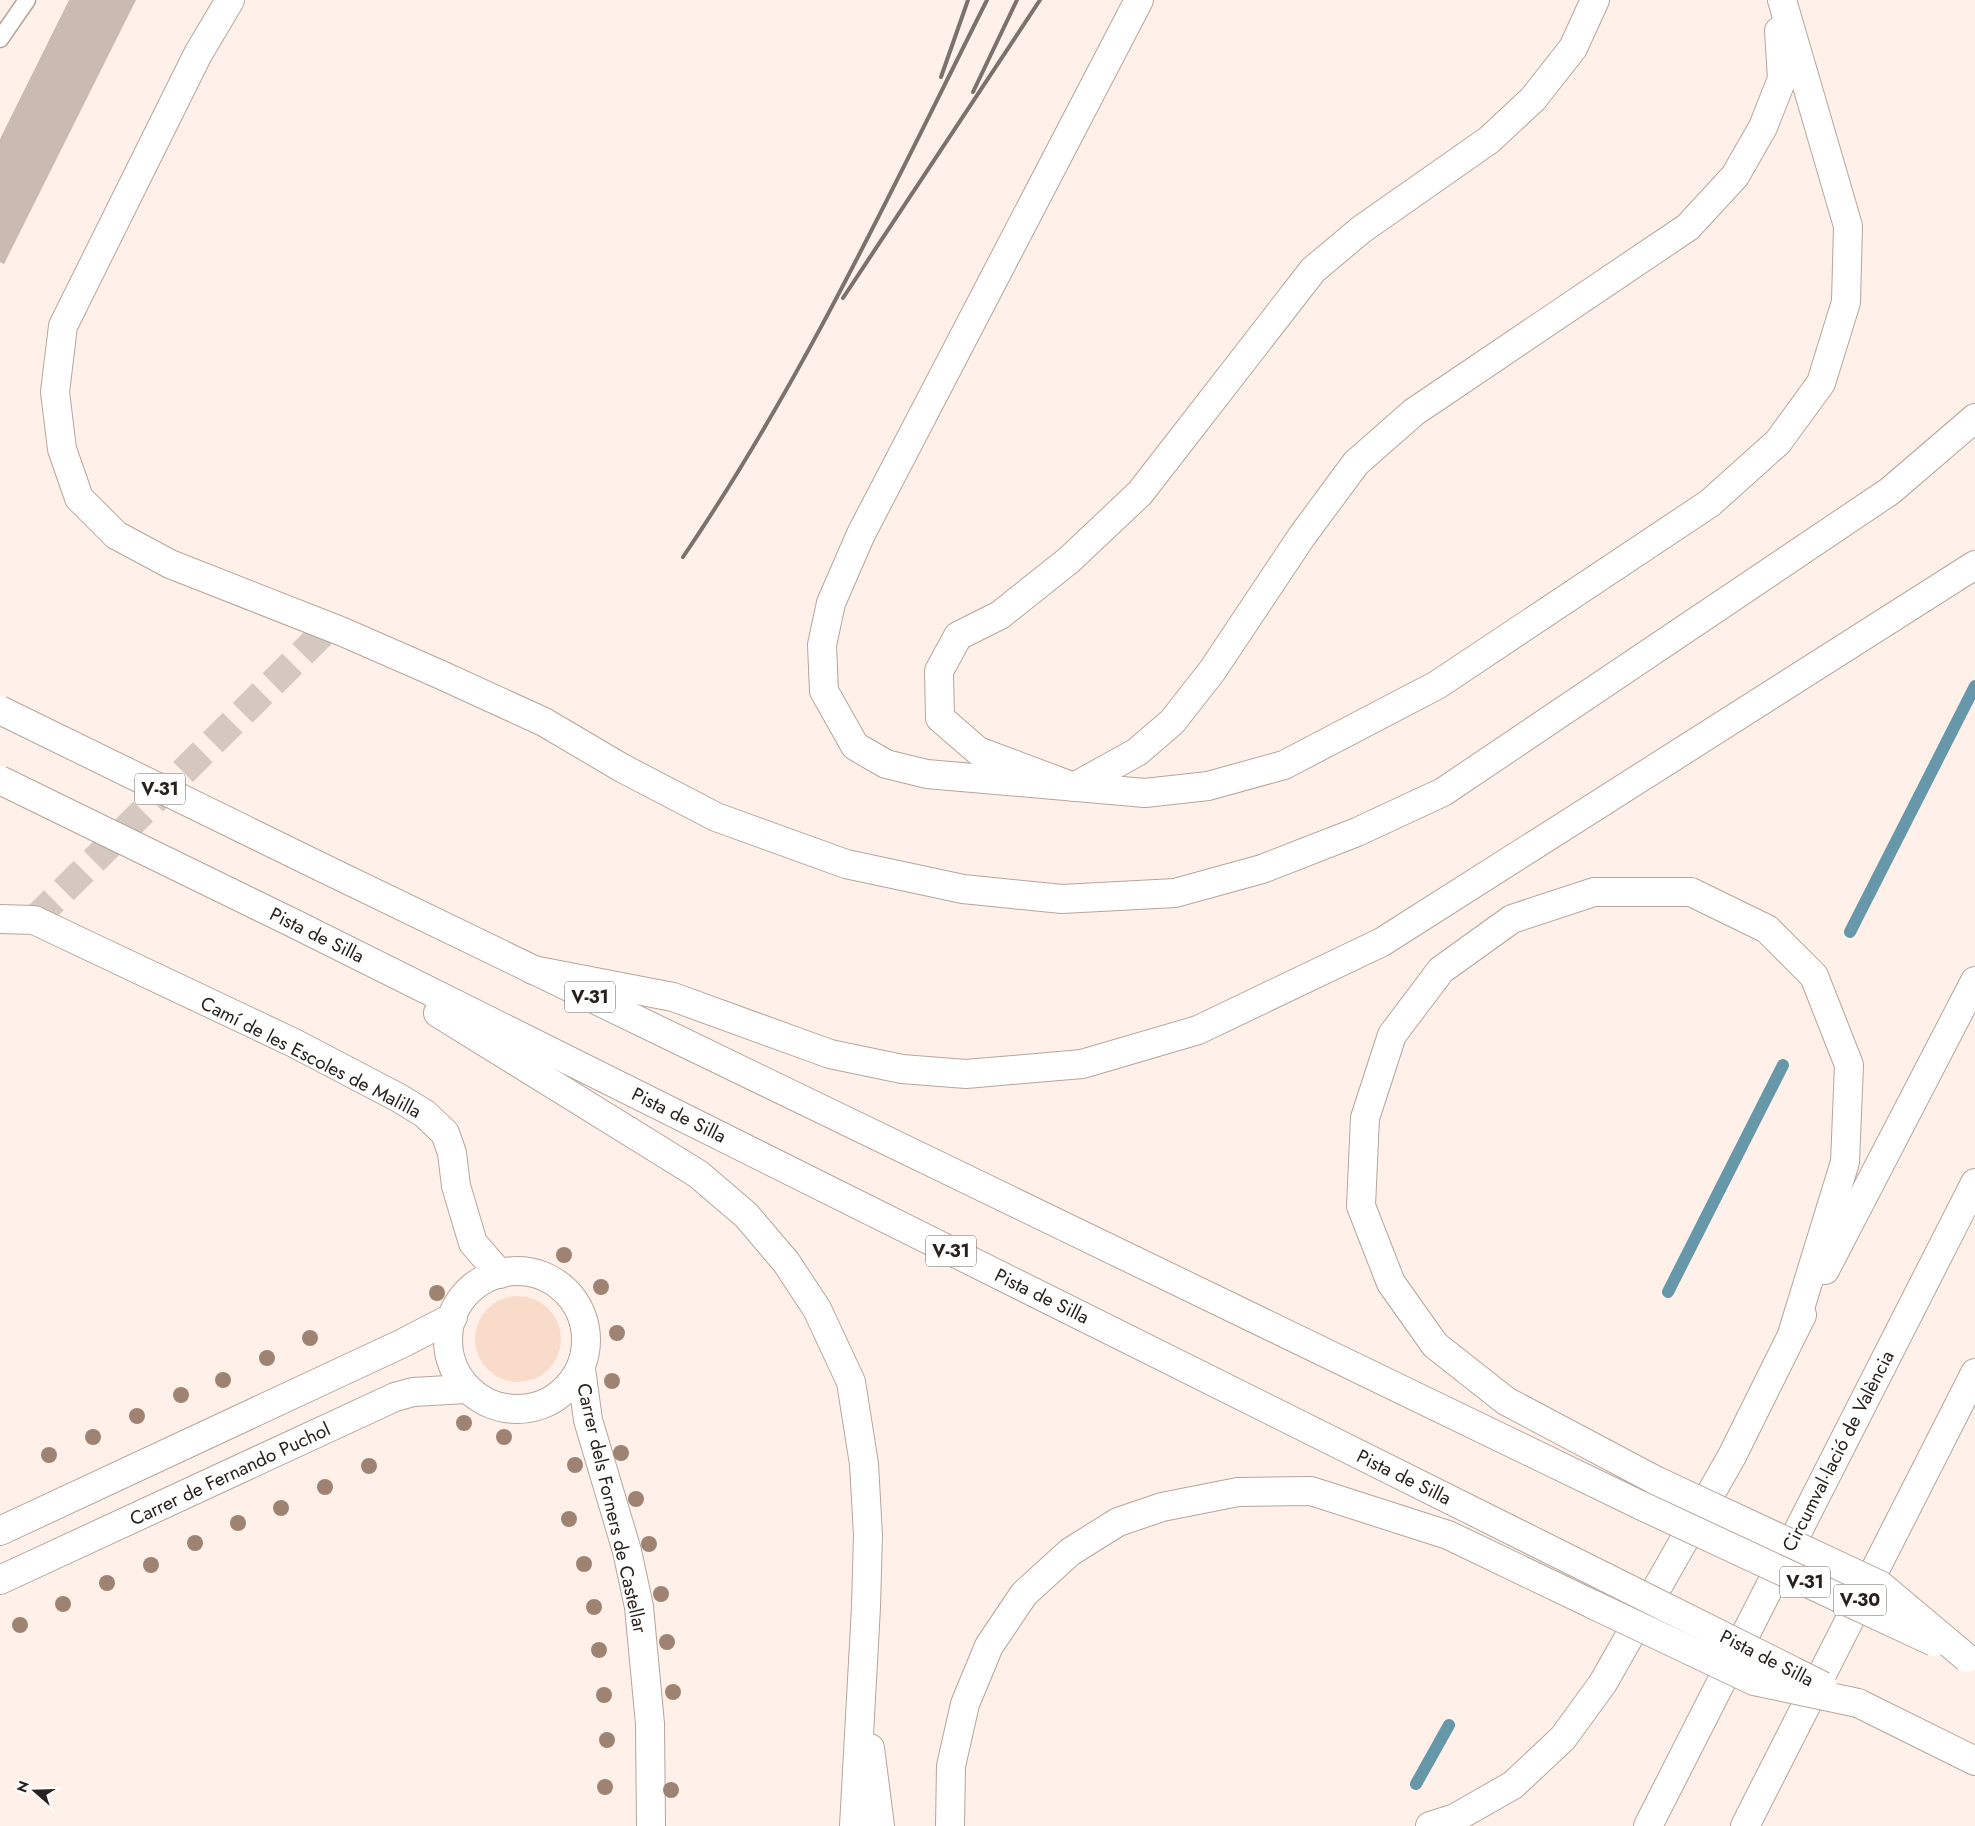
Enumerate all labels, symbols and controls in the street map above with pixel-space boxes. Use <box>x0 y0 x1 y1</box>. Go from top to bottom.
road number: V-31 <box>135 774 185 804</box>
street label: Pista de Silla <box>265 901 369 969</box>
road number: V-31 <box>565 982 615 1012</box>
street label: Camí de les Escoles de Malilla <box>196 989 426 1125</box>
street label: Pista de Silla <box>627 1081 731 1149</box>
road number: V-31 <box>926 1236 976 1266</box>
street label: Pista de Silla <box>990 1262 1094 1330</box>
street label: Circumval·lació de València <box>1775 1346 1901 1556</box>
street label: Carrer dels Forners de Castellar <box>570 1380 654 1636</box>
street label: Carrer de Fernando Puchol <box>125 1416 335 1532</box>
street label: Pista de Silla <box>1352 1443 1456 1511</box>
road number: V-31 <box>1780 1566 1830 1598</box>
road number: V-30 <box>1834 1584 1886 1616</box>
street label: Pista de Silla <box>1715 1623 1819 1693</box>
north arrow <box>10 1766 60 1816</box>
text: N <box>11 1778 34 1795</box>

